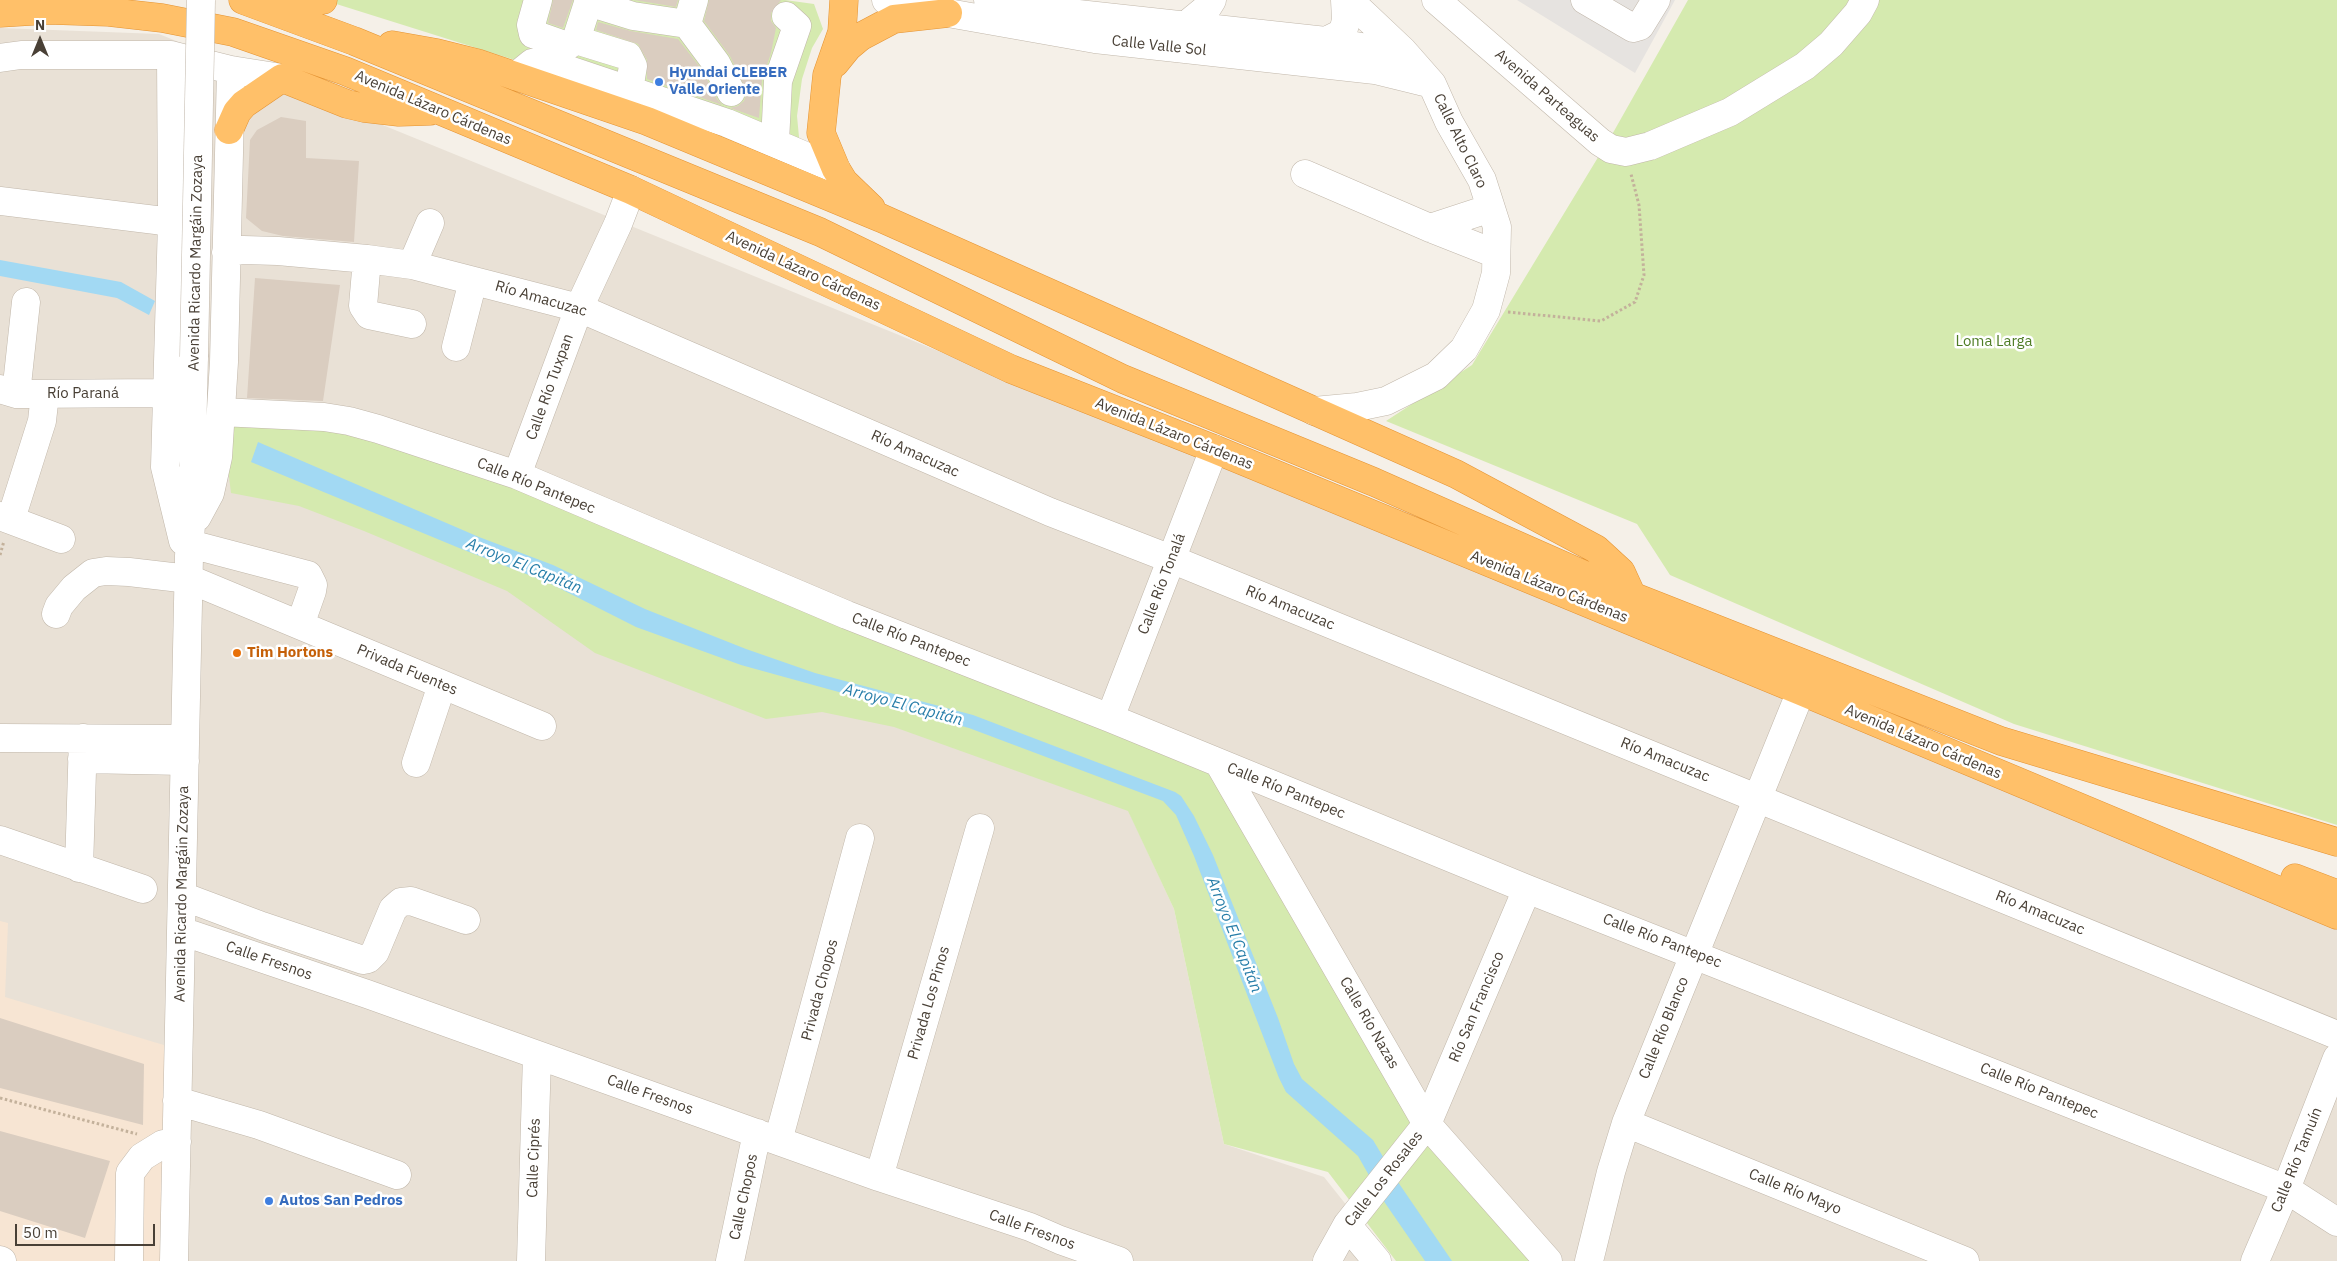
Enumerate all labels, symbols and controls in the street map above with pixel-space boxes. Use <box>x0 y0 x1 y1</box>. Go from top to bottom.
north arrow <box>15 15 65 65</box>
text: N <box>35 16 45 34</box>
street label: Calle Valle Sol <box>1111 32 1207 60</box>
street label: Avenida Parteaguas <box>1491 46 1603 146</box>
place label: Hyundai CLEBER Valle Oriente <box>669 64 787 99</box>
street label: Avenida Lázaro Cárdenas <box>352 67 514 149</box>
marker: Hyundai CLEBER Valle Oriente <box>653 76 665 88</box>
street label: Calle Alto Claro <box>1429 91 1491 191</box>
street label: Avenida Ricardo Margáin Zozaya <box>185 155 207 371</box>
street label: Avenida Lázaro Cárdenas <box>723 227 883 315</box>
street label: Río Amacuzac <box>493 277 589 321</box>
street label: Calle Río Tuxpan <box>522 331 578 443</box>
park label: Loma Larga <box>1956 333 2032 351</box>
street label: Río Paraná <box>47 385 119 403</box>
street label: Avenida Lázaro Cárdenas <box>1092 394 1256 474</box>
street label: Río Amacuzac <box>868 427 962 481</box>
street label: Calle Río Pantepec <box>474 454 598 518</box>
street label: Calle Río Tonalá <box>1134 531 1190 637</box>
water label: Arroyo El Capitán <box>463 534 585 598</box>
street label: Avenida Lázaro Cárdenas <box>1467 547 1631 627</box>
street label: Río Amacuzac <box>1243 582 1337 634</box>
street label: Calle Río Pantepec <box>849 609 973 671</box>
street label: Privada Fuentes <box>354 641 460 699</box>
place label: Tim Hortons <box>247 644 333 662</box>
marker: Tim Hortons <box>231 647 243 659</box>
water label: Arroyo El Capitán <box>841 680 965 730</box>
street label: Avenida Lázaro Cárdenas <box>1842 701 2004 783</box>
street label: Río Amacuzac <box>1618 734 1712 786</box>
street label: Calle Río Pantepec <box>1224 759 1348 823</box>
street label: Avenida Ricardo Margáin Zozaya <box>171 786 193 1002</box>
water label: Arroyo El Capitán <box>1202 874 1266 996</box>
street label: Río Amacuzac <box>1993 887 2087 939</box>
street label: Calle Río Pantepec <box>1600 910 1724 972</box>
street label: Privada Chopos <box>798 937 842 1043</box>
street label: Calle Fresnos <box>223 938 315 984</box>
street label: Privada Los Pinos <box>904 944 954 1062</box>
street label: Río San Francisco <box>1446 949 1508 1065</box>
street label: Calle Río Nazas <box>1335 974 1403 1072</box>
street label: Calle Río Blanco <box>1635 974 1693 1082</box>
street label: Calle Río Pantepec <box>1977 1059 2101 1123</box>
street label: Calle Fresnos <box>604 1071 696 1119</box>
street label: Calle Río Tamuín <box>2268 1105 2326 1215</box>
street label: Calle Ciprés <box>524 1118 544 1198</box>
street label: Calle Los Rosales <box>1341 1128 1427 1230</box>
street label: Calle Chopos <box>726 1152 762 1242</box>
street label: Calle Río Mayo <box>1746 1165 1844 1219</box>
place label: Autos San Pedros <box>279 1192 403 1210</box>
marker: Autos San Pedros <box>263 1195 275 1207</box>
street label: Calle Fresnos <box>986 1206 1078 1254</box>
scale bar <box>18 1214 158 1246</box>
text: 50 m <box>23 1223 58 1242</box>

